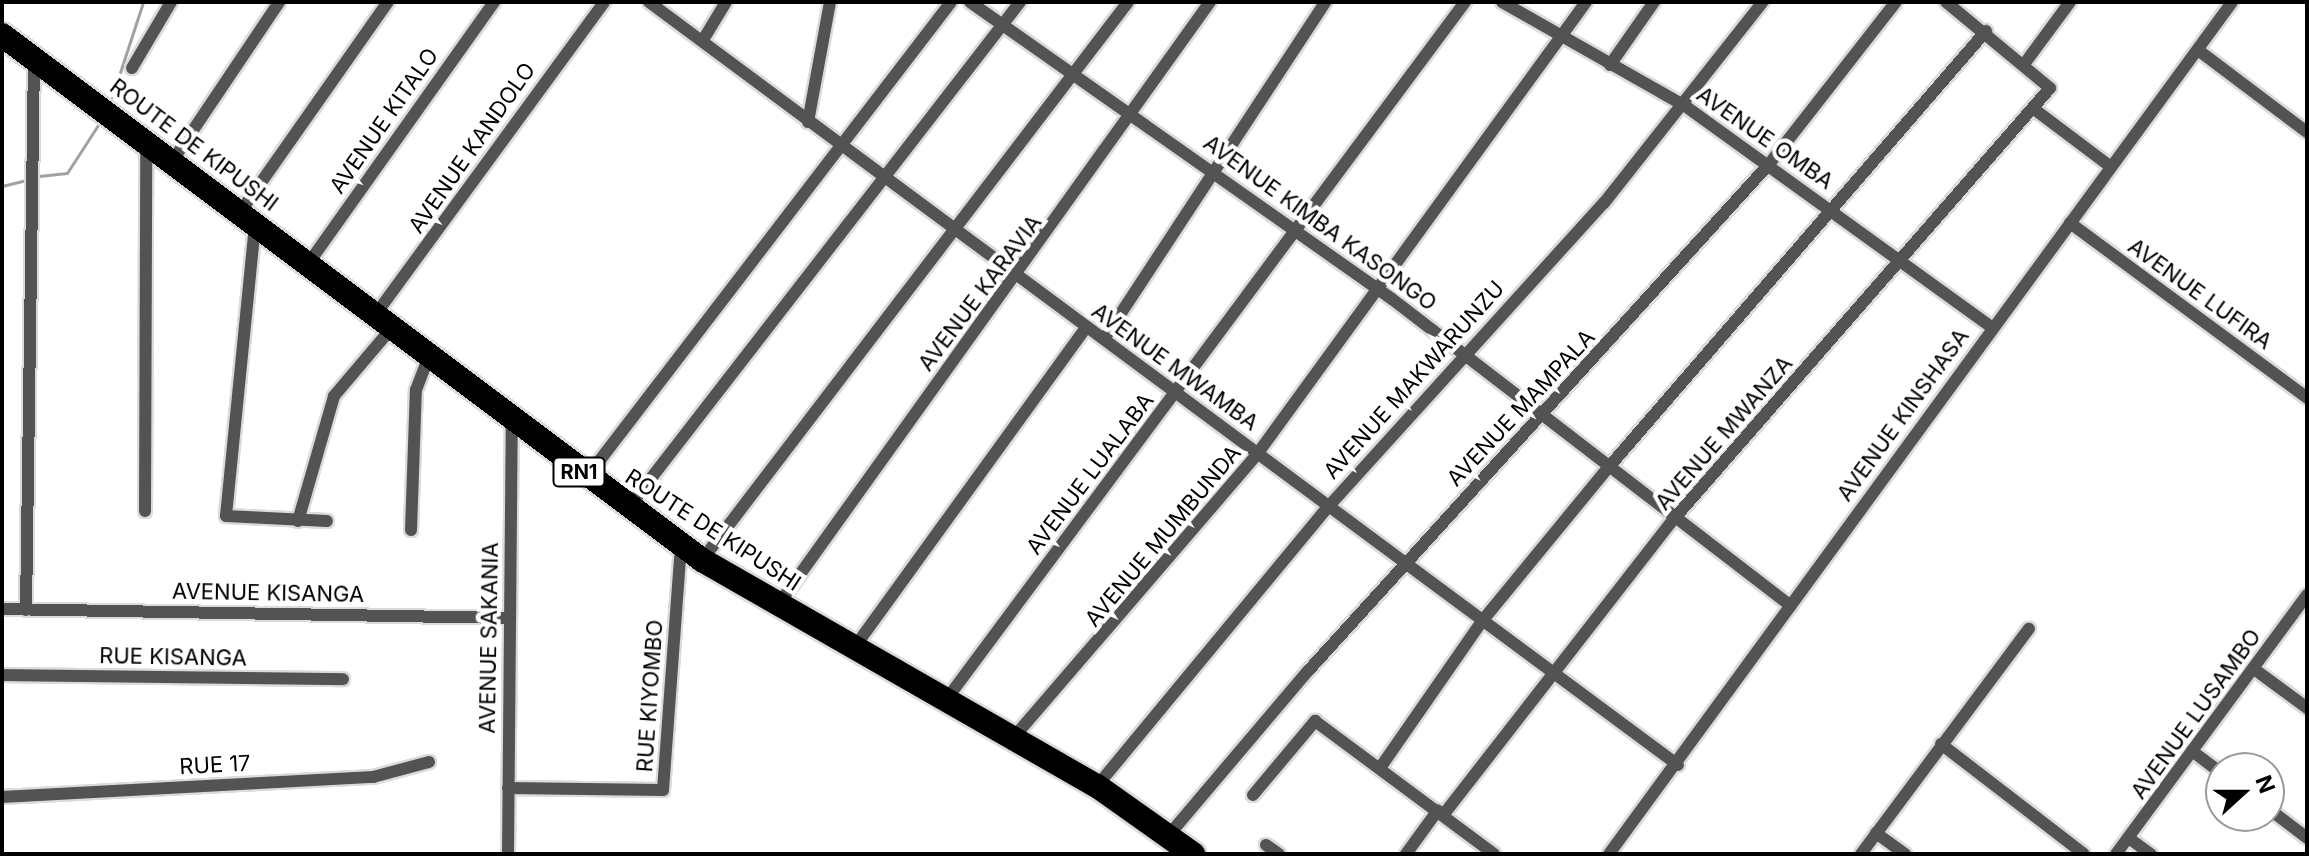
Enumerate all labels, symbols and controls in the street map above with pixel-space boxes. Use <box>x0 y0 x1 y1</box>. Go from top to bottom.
street label: AVENUE KITALO <box>324 43 444 199</box>
street label: AVENUE KANDOLO <box>403 58 541 238</box>
street label: ROUTE DE KIPUSHI <box>105 73 283 217</box>
street label: AVENUE OMBA <box>1692 81 1838 195</box>
street label: AVENUE KIMBA KASONGO <box>1198 130 1442 316</box>
street label: AVENUE KARAVIA <box>913 210 1047 376</box>
street label: AVENUE LUFIRA <box>2123 233 2277 355</box>
street label: AVENUE MAKWARUNZU <box>1318 276 1510 484</box>
street label: AVENUE MWAMBA <box>1087 298 1263 436</box>
street label: AVENUE MAMPALA <box>1442 324 1600 492</box>
street label: AVENUE KINSHASA <box>1832 324 1974 506</box>
street label: AVENUE MWANZA <box>1650 351 1798 515</box>
street label: AVENUE LUALABA <box>1021 388 1159 560</box>
street label: AVENUE MUMBUNDA <box>1080 440 1246 632</box>
road number: RN1 <box>551 456 607 488</box>
street label: ROUTE DE KIPUSHI <box>620 463 806 597</box>
street label: AVENUE SAKANIA <box>474 542 504 734</box>
street label: AVENUE KISANGA <box>172 578 364 608</box>
street label: RUE KIYOMBO <box>632 619 668 773</box>
street label: AVENUE LUSAMBO <box>2125 624 2267 804</box>
street label: RUE KISANGA <box>99 643 247 671</box>
street label: RUE 17 <box>179 750 251 780</box>
north arrow <box>2205 752 2285 832</box>

